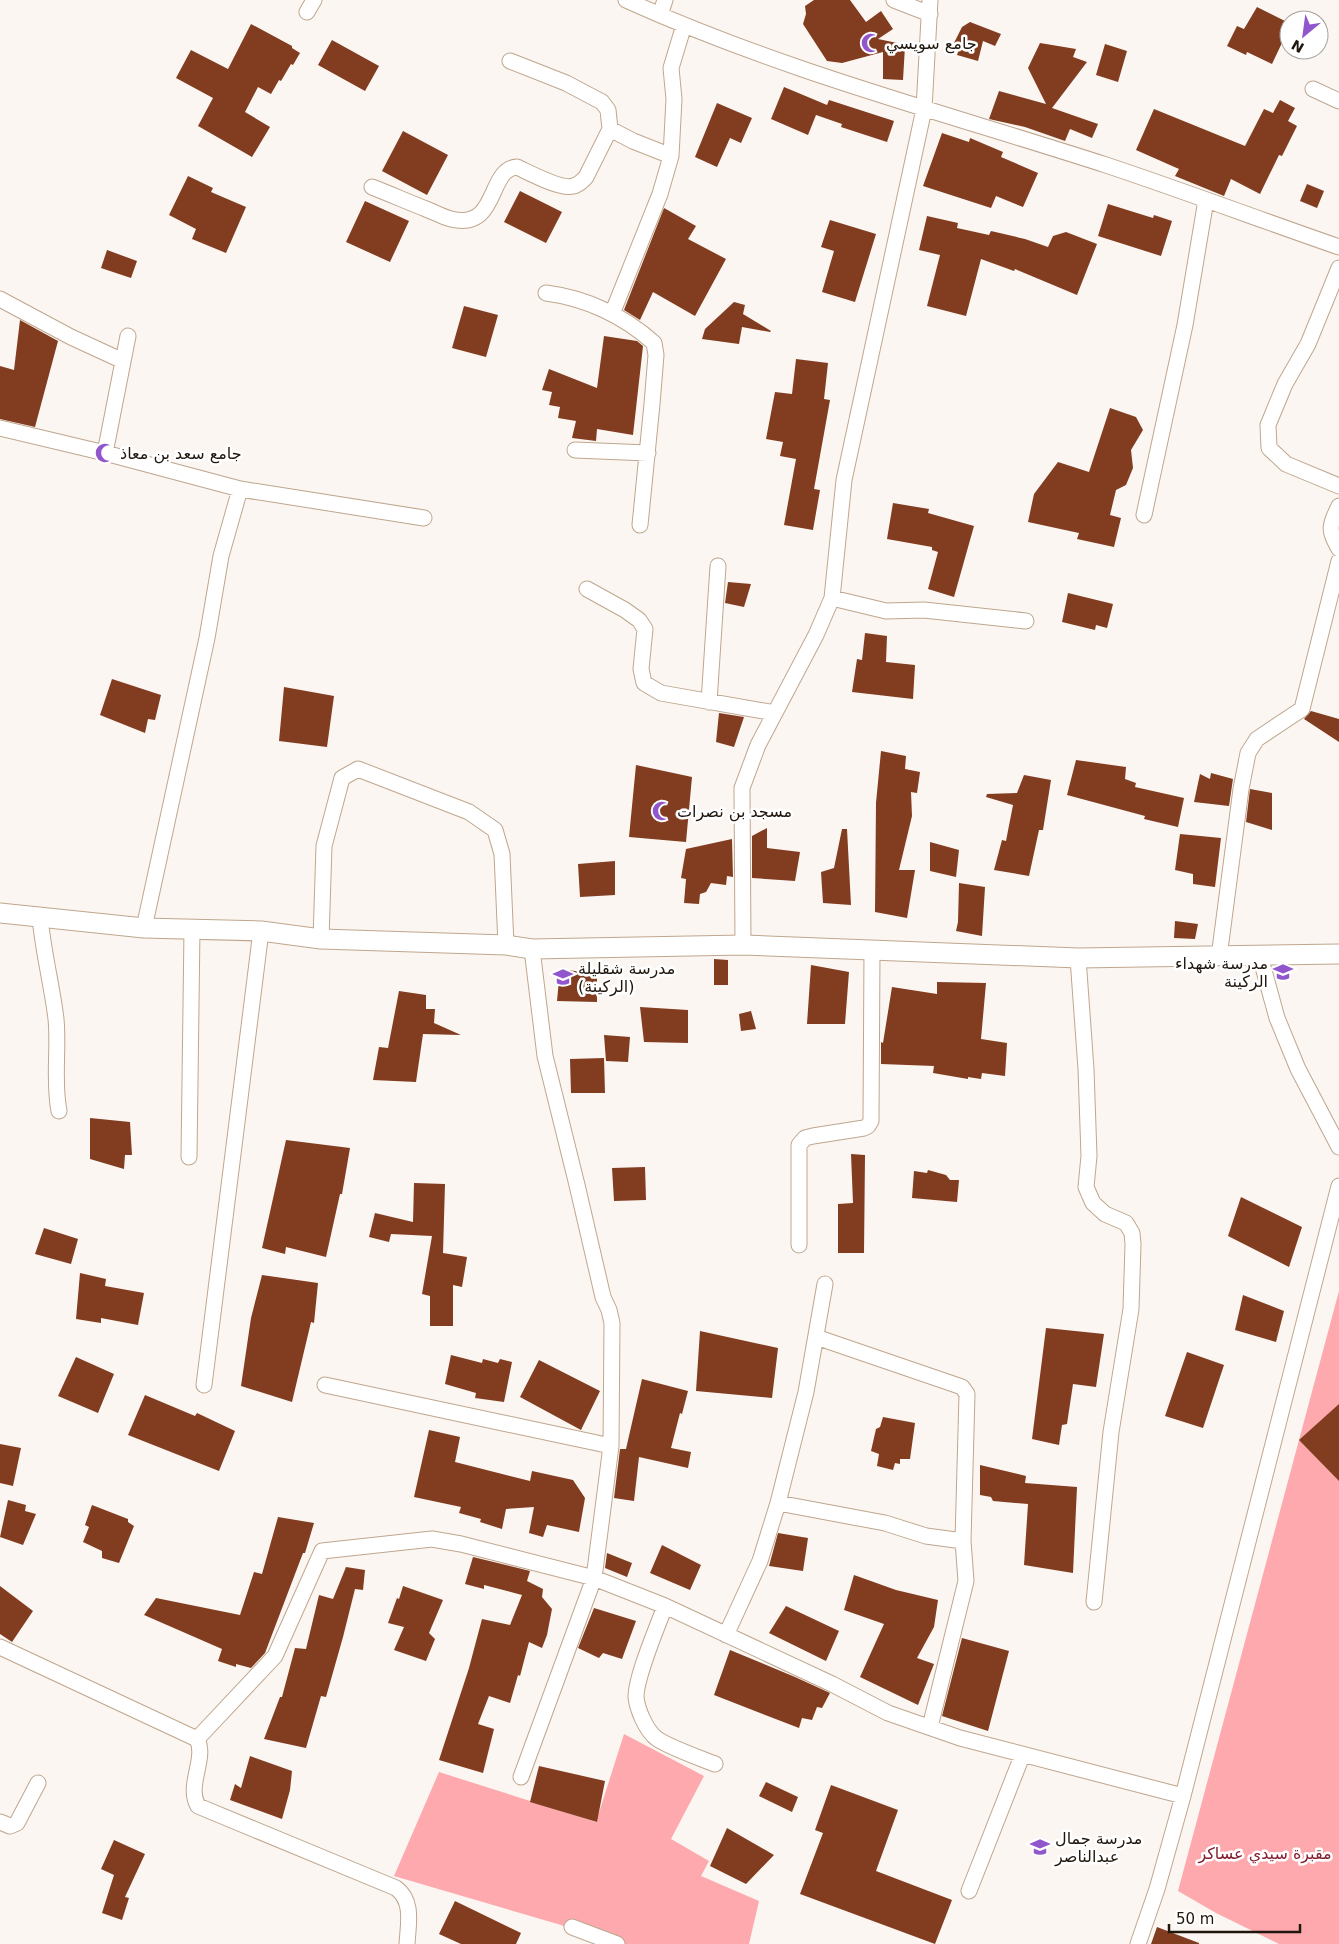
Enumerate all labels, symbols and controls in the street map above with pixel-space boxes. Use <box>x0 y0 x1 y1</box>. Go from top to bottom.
north arrow <box>1279 10 1329 60</box>
mosque icon: جامع سويسي <box>860 32 882 54</box>
place label: جامع سويسي <box>886 34 977 54</box>
text: N <box>1289 37 1307 56</box>
mosque icon: جامع سعد بن معاذ <box>94 442 116 464</box>
place label: جامع سعد بن معاذ <box>120 444 242 464</box>
mosque icon: مسجد بن نصرات <box>651 800 673 822</box>
place label: مسجد بن نصرات <box>677 802 792 822</box>
place label: مدرسة شهداء الركينة <box>1175 954 1268 992</box>
place label: مدرسة شقليلة (الركينة) <box>578 959 675 997</box>
school or university icon: مدرسة شهداء الركينة <box>1272 961 1294 983</box>
school or university icon: مدرسة شقليلة (الركينة) <box>552 966 574 988</box>
place label: مدرسة جمال عبدالناصر <box>1054 1829 1142 1867</box>
school or university icon: مدرسة جمال عبدالناصر <box>1029 1836 1051 1858</box>
park label: مقبرة سيدي عساكر <box>1197 1844 1332 1864</box>
scale bar <box>1169 1902 1300 1934</box>
text: 50 m <box>1176 1910 1214 1928</box>

